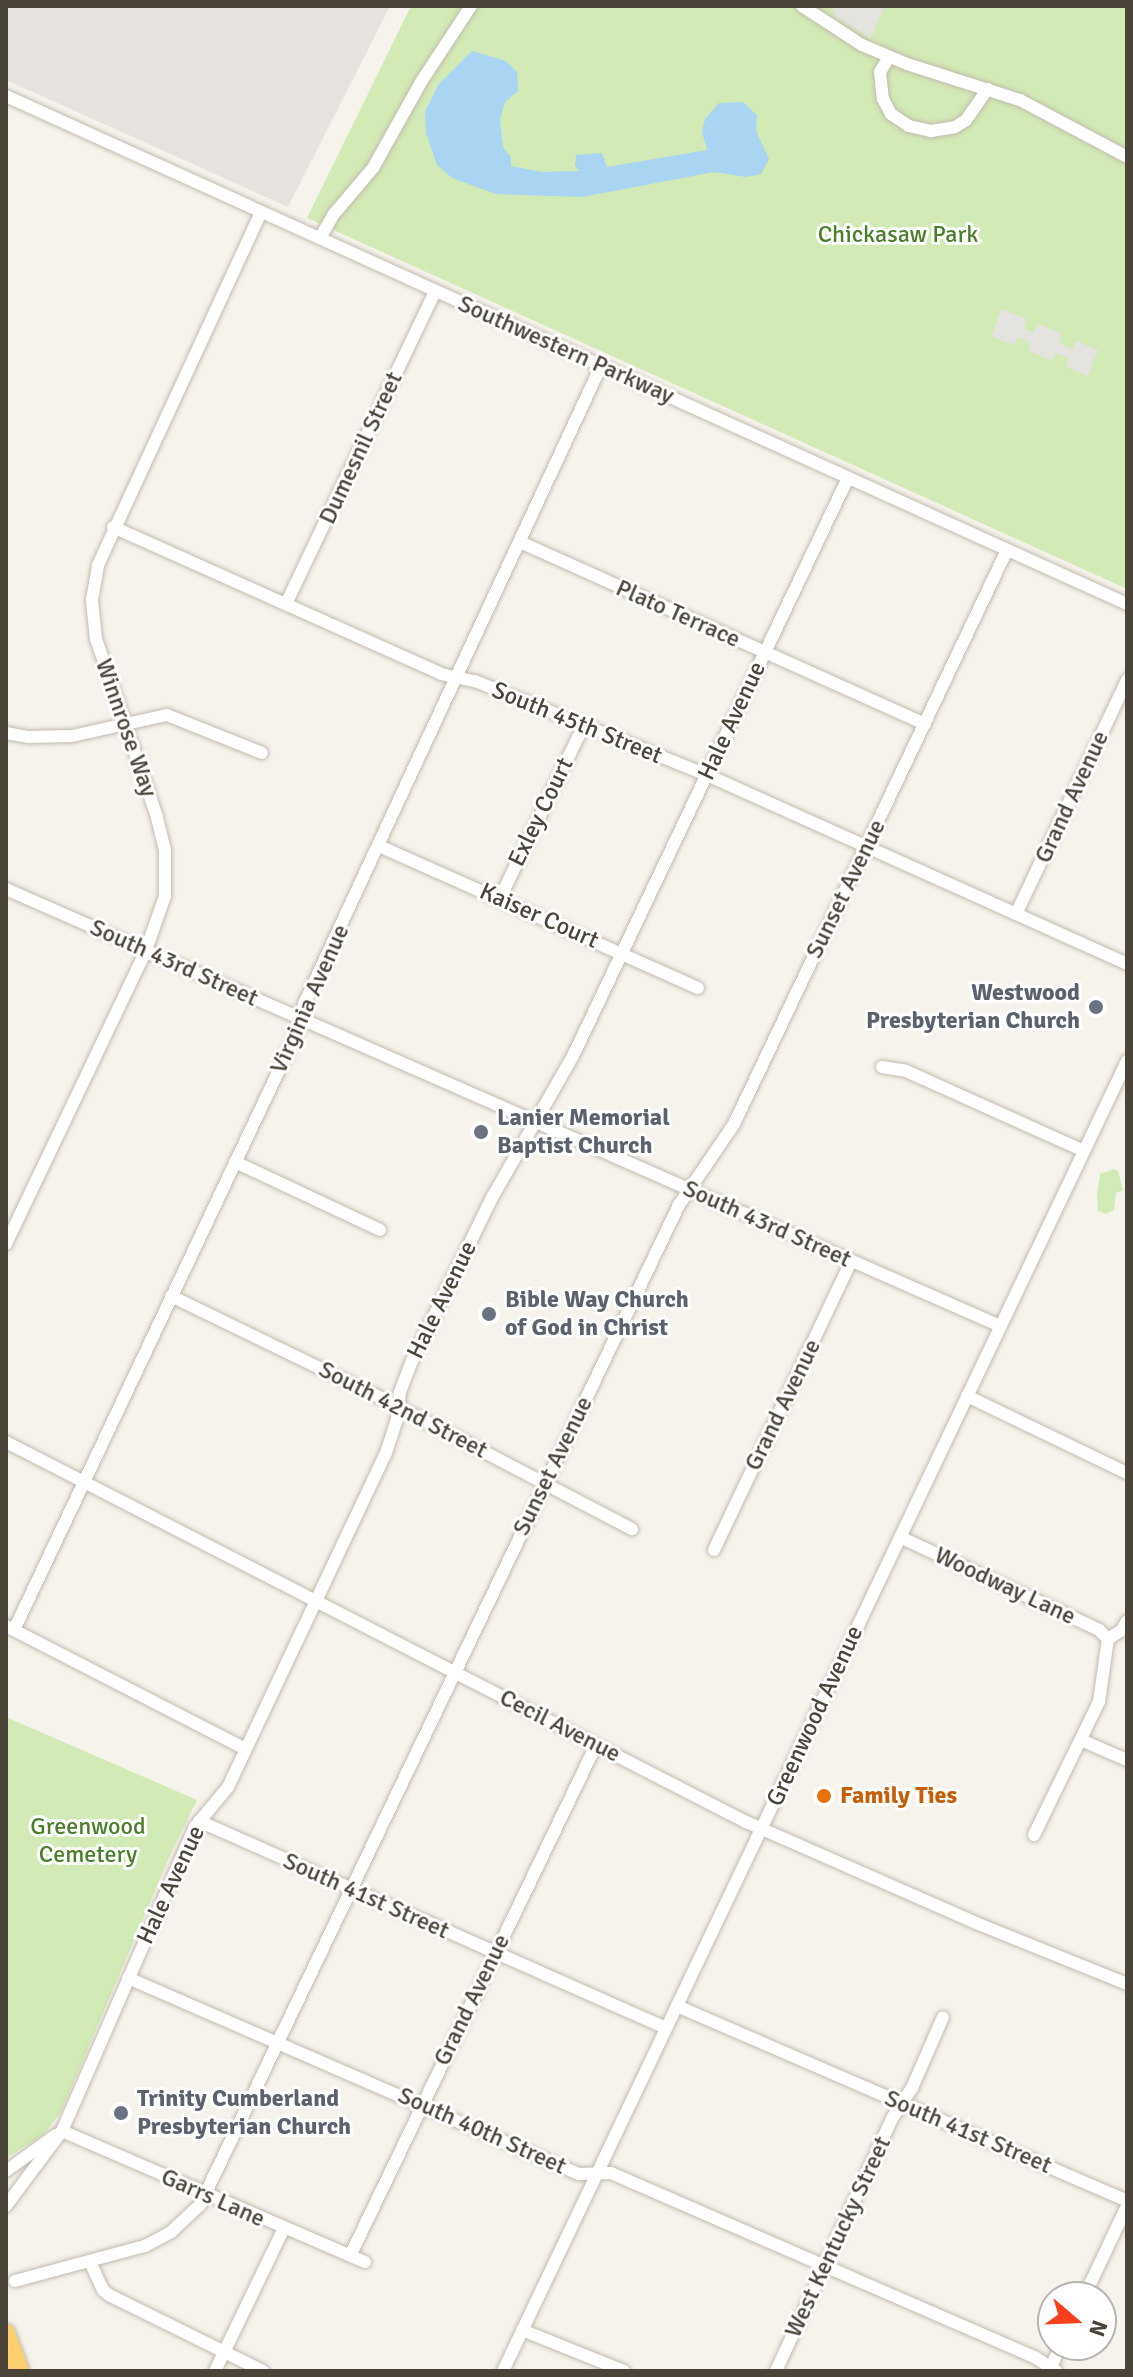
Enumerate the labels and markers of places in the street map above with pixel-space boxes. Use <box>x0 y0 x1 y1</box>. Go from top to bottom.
place label: Westwood Presbyterian Church <box>866 979 1080 1035</box>
marker: Westwood Presbyterian Church <box>1087 998 1105 1016</box>
place label: Lanier Memorial Baptist Church <box>497 1104 670 1160</box>
marker: Lanier Memorial Baptist Church <box>472 1123 490 1141</box>
place label: Bible Way Church of God in Christ <box>505 1286 689 1342</box>
marker: Bible Way Church of God in Christ <box>480 1305 498 1323</box>
place label: Family Ties <box>840 1782 957 1810</box>
marker: Family Ties <box>815 1787 833 1805</box>
place label: Trinity Cumberland Presbyterian Church <box>137 2085 351 2141</box>
marker: Trinity Cumberland Presbyterian Church <box>112 2104 130 2122</box>

